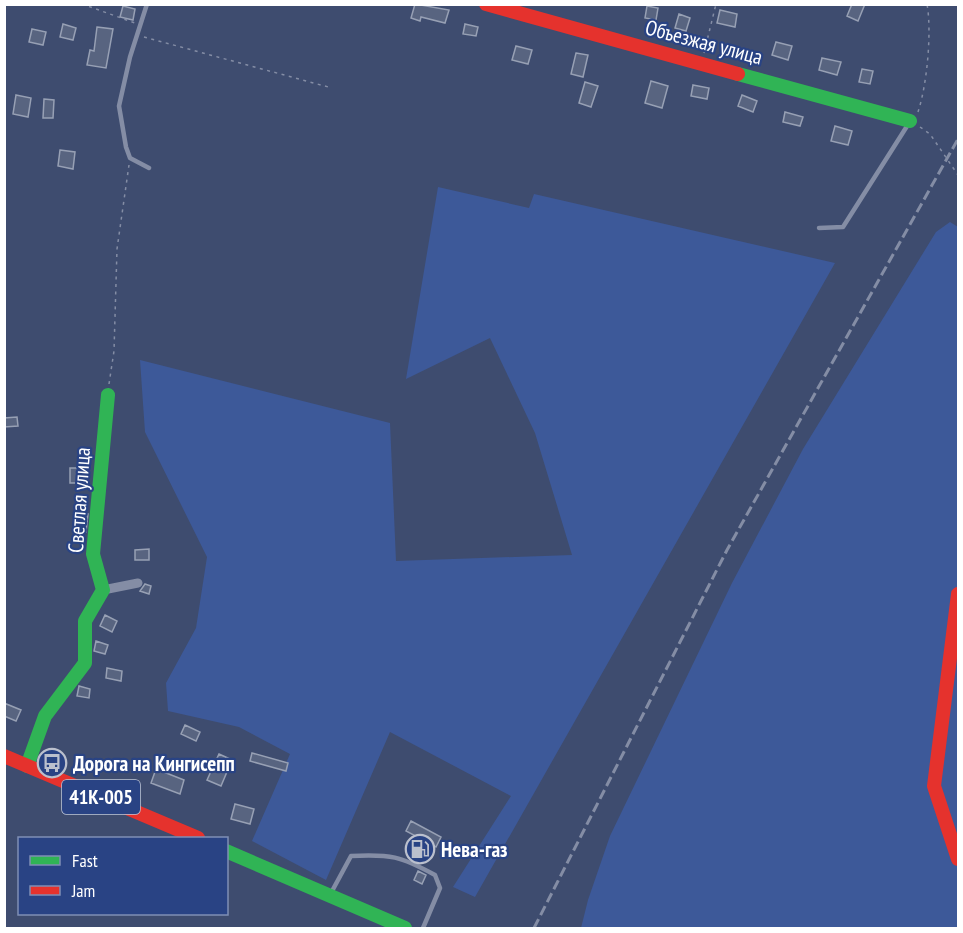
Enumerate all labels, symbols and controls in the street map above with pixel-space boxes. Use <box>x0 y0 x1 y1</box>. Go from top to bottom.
street label: Объезжая улица <box>643 13 765 71</box>
street label: Светлая улица <box>62 446 96 554</box>
bus stop icon: Дорога на Кингисепп <box>36 747 68 779</box>
place label: Дорога на Кингисепп <box>73 750 235 777</box>
road number: 41К-005 <box>62 780 140 814</box>
fuel station icon: Нева-газ <box>404 833 436 865</box>
place label: Нева-газ <box>441 836 508 863</box>
legend <box>18 837 228 915</box>
text: Fast <box>72 849 98 872</box>
text: Jam <box>71 879 95 902</box>

